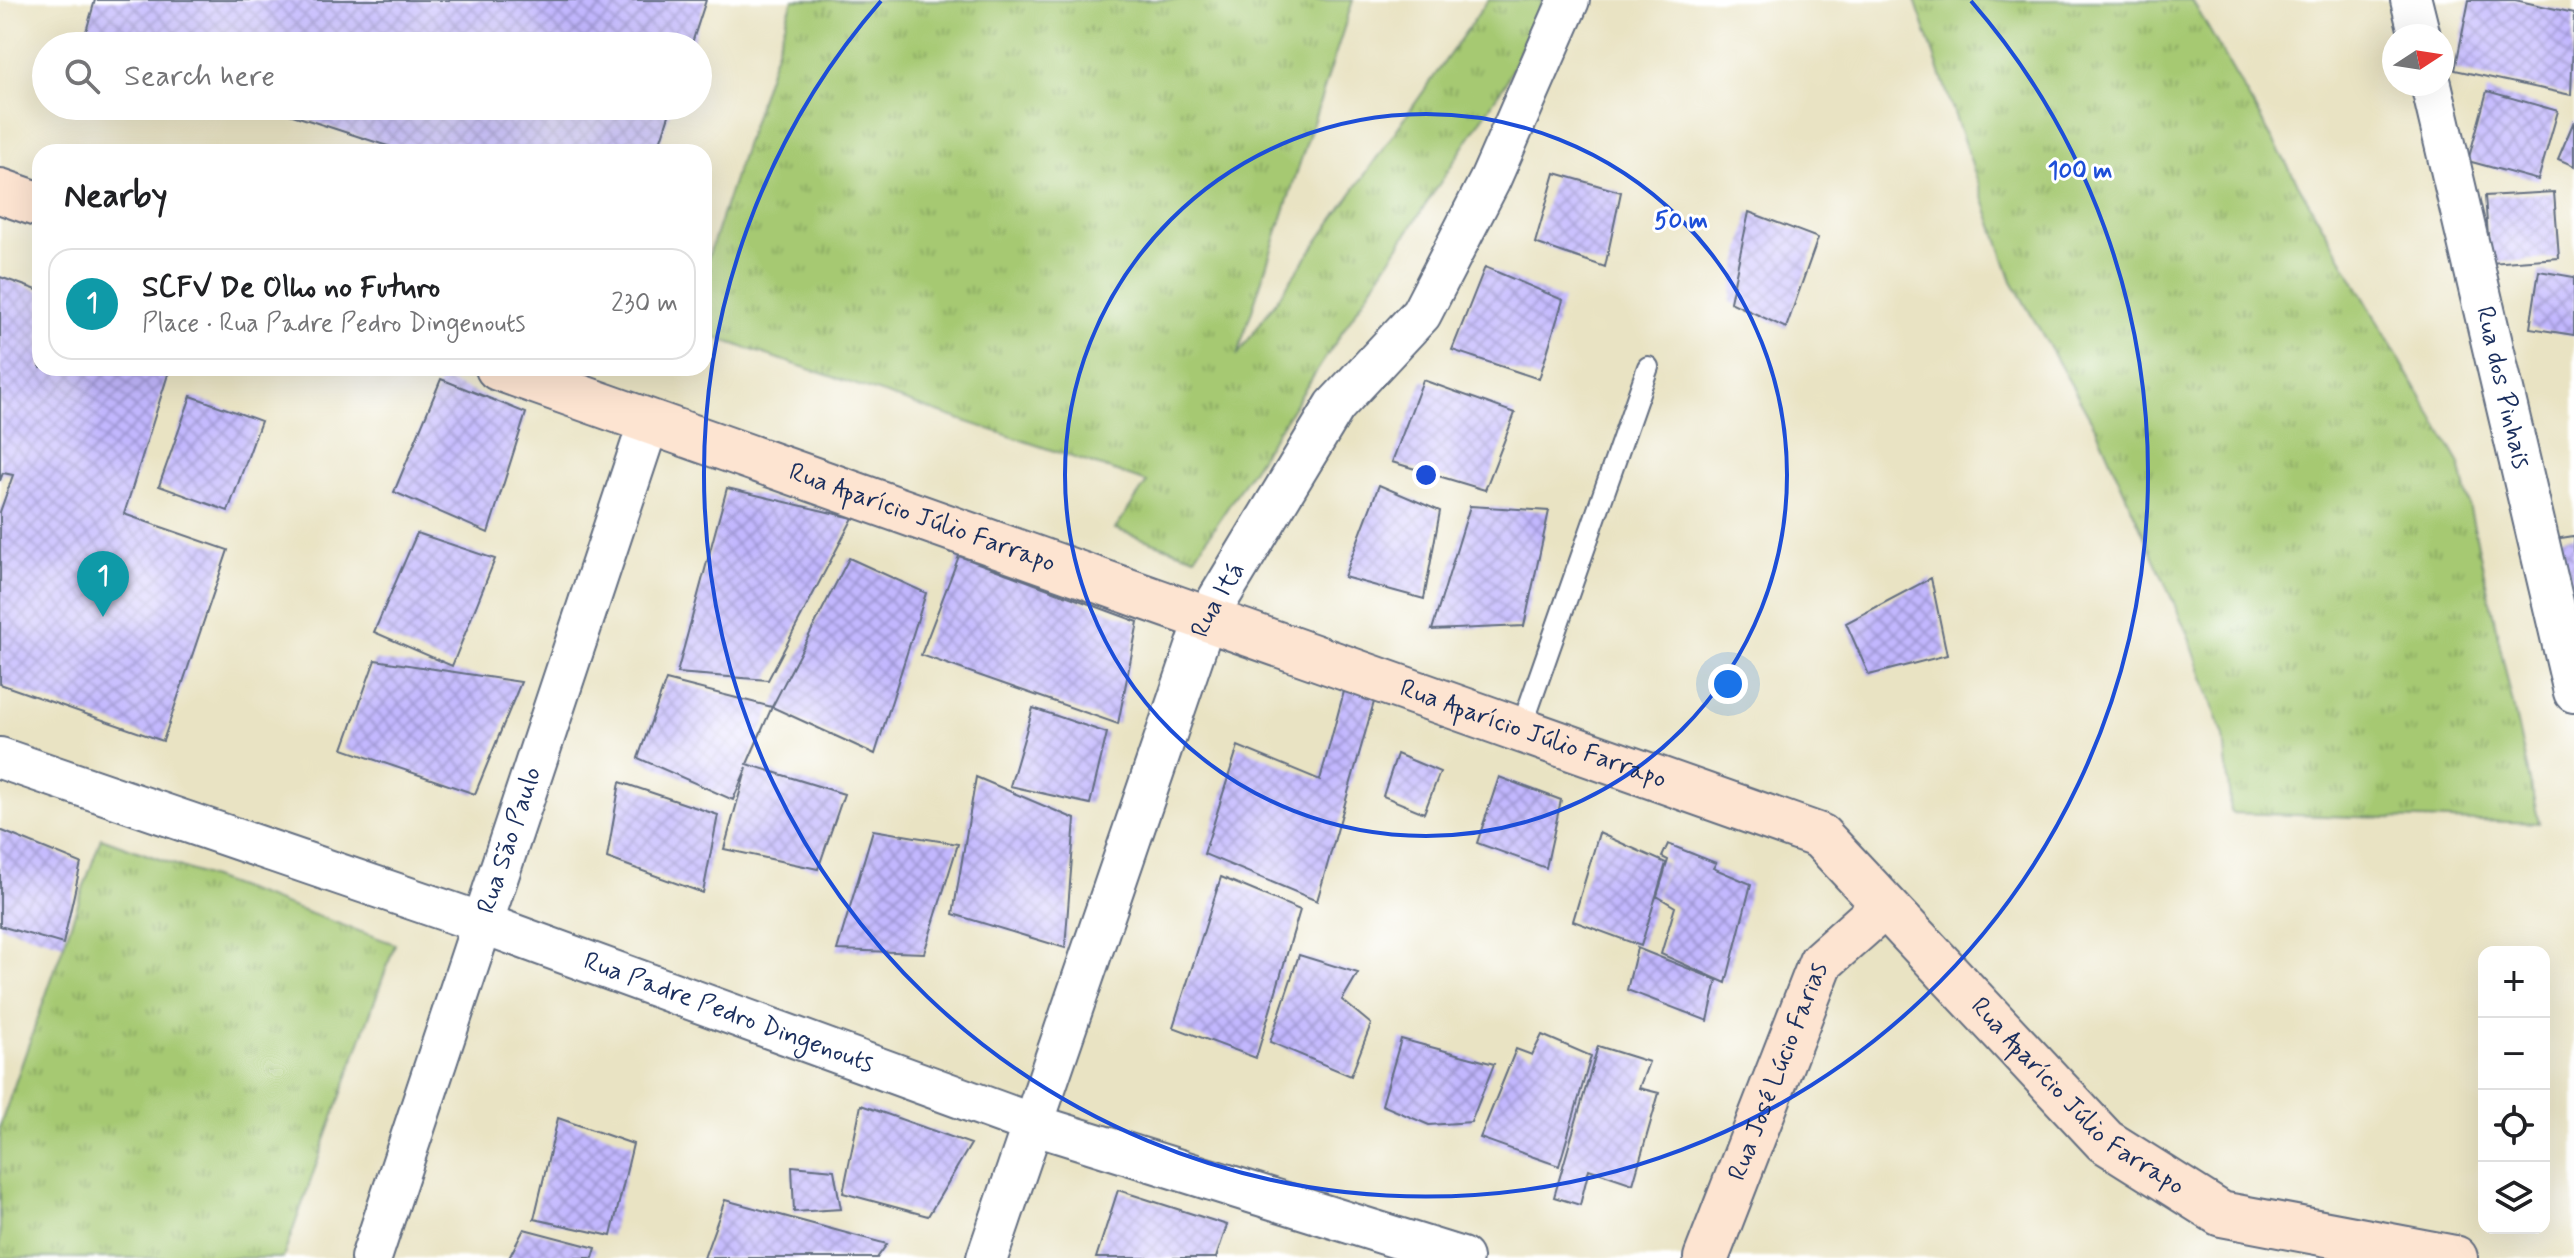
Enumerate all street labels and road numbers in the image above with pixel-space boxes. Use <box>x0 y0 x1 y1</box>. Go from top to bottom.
street label: Rua dos Pinhais <box>2467 303 2538 472</box>
street label: Rua Aparício Júlio Farrapo <box>784 455 1060 581</box>
street label: Rua Itá <box>1184 556 1254 642</box>
street label: Rua Aparício Júlio Farrapo <box>1395 672 1671 797</box>
street label: Rua São Paulo <box>470 763 550 918</box>
street label: Rua Padre Pedro Dingenouts <box>579 945 878 1082</box>
street label: Rua José Lúcio Farias <box>1721 957 1836 1186</box>
street label: Rua Aparício Júlio Farrapo <box>1963 990 2191 1204</box>

